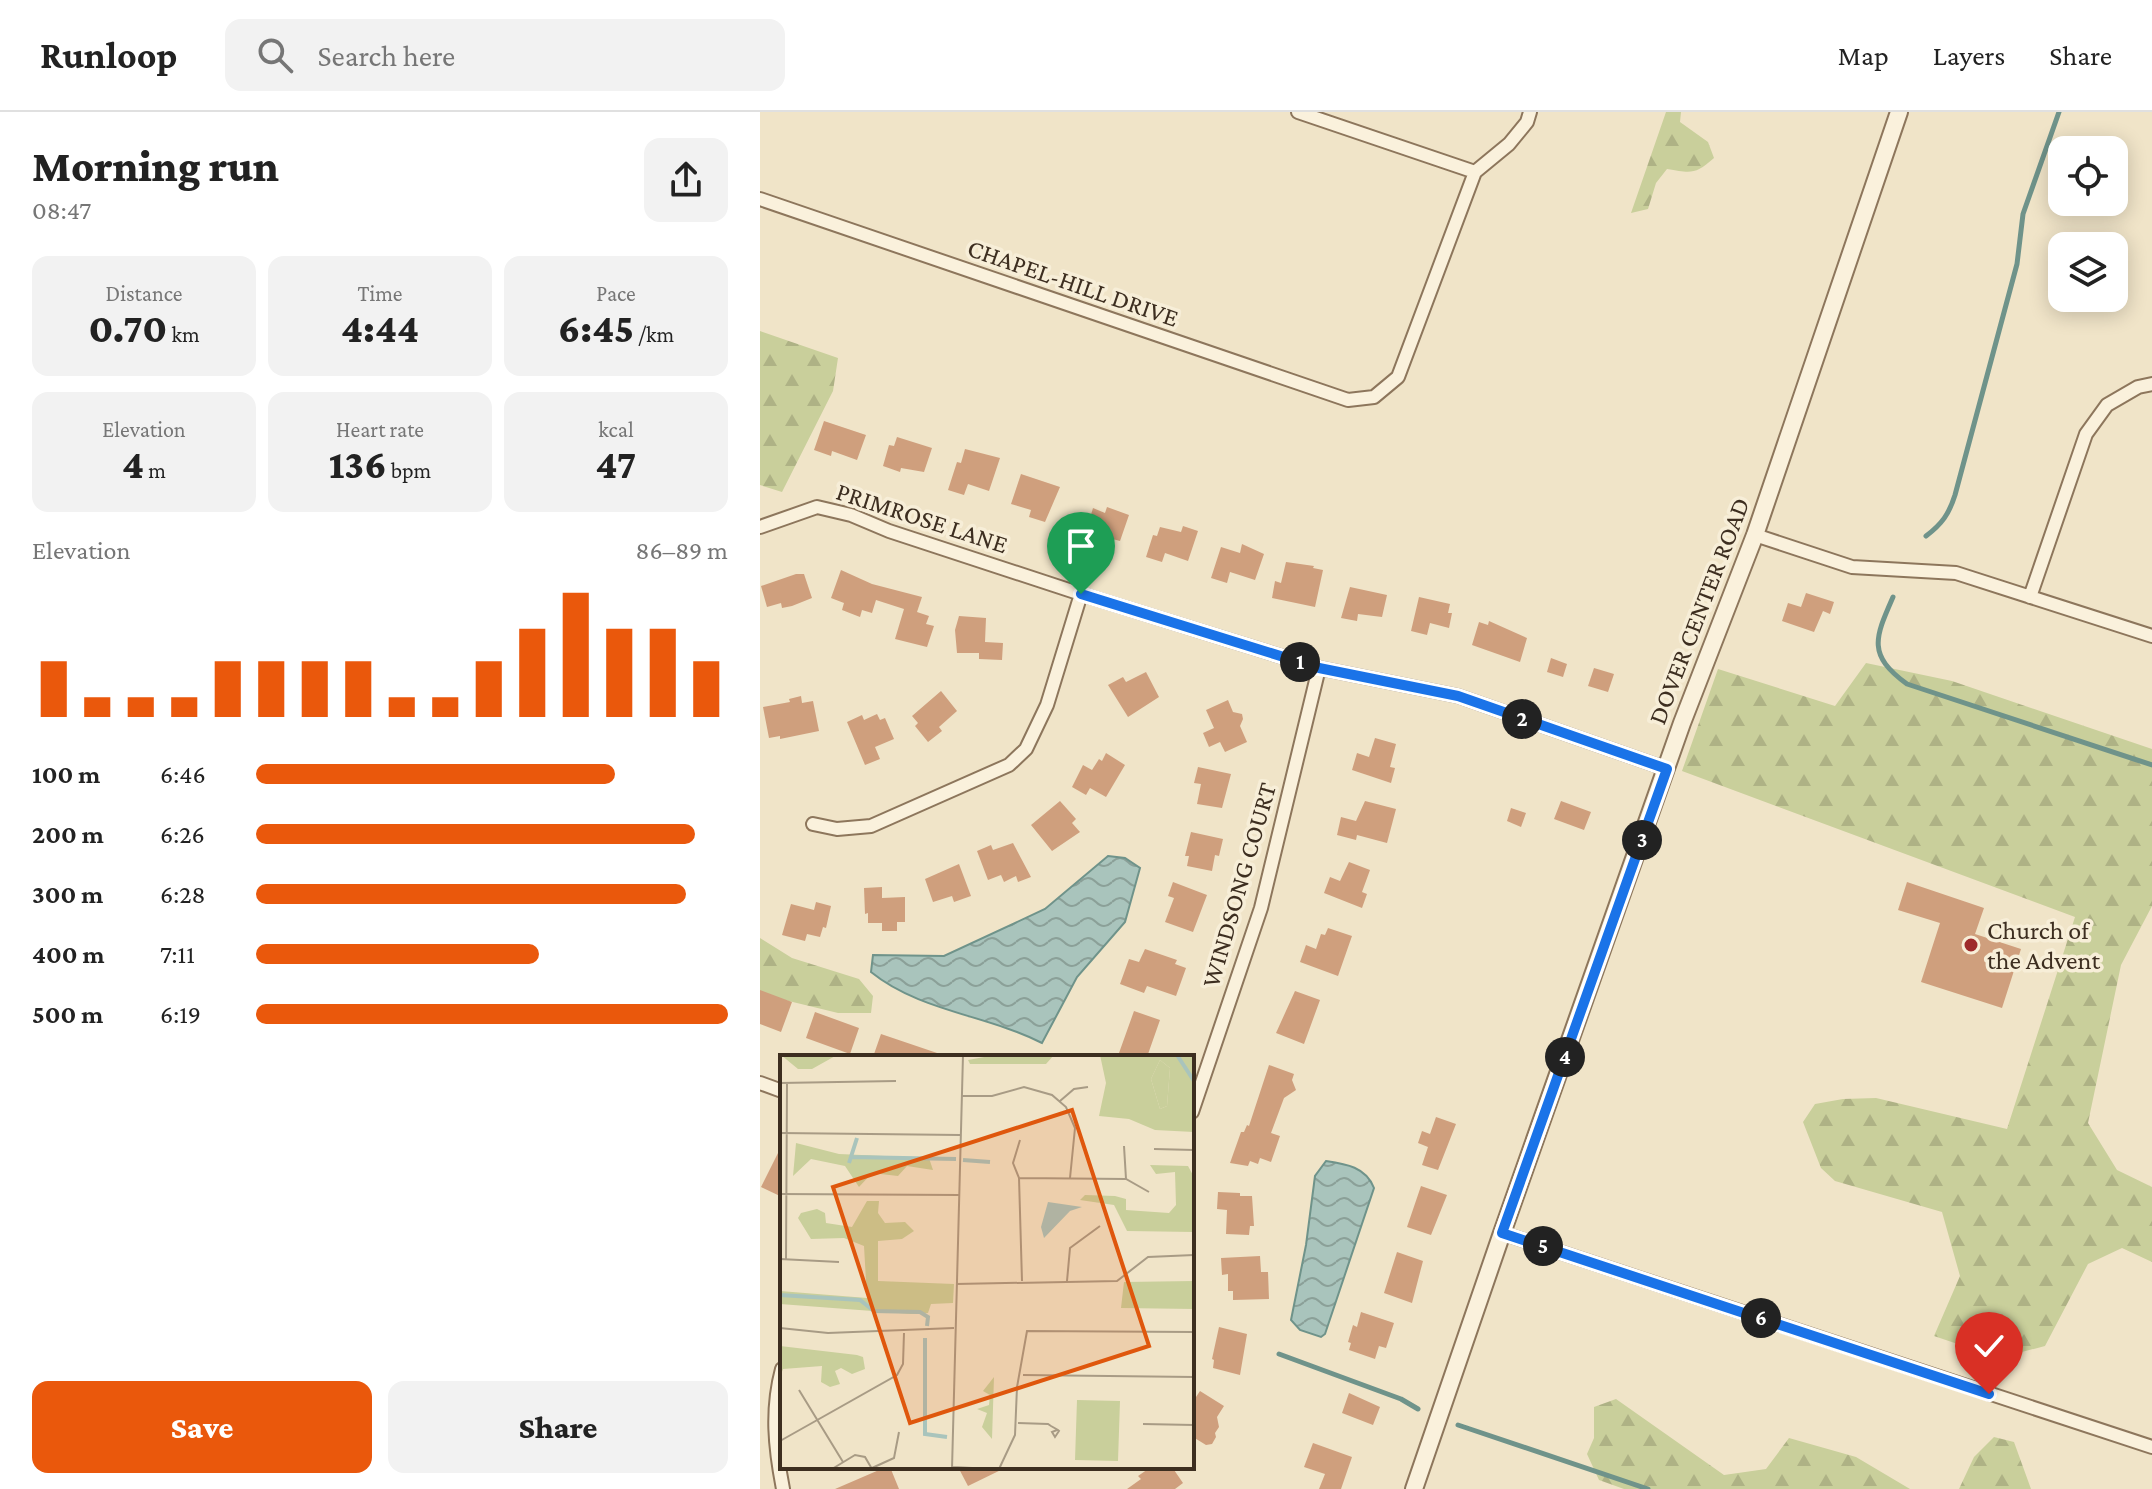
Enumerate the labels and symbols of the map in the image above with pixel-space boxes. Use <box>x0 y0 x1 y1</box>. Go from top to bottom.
street label: CHAPEL-HILL DRIVE <box>964 233 1182 333</box>
street label: PRIMROSE LANE <box>833 477 1011 559</box>
street label: DOVER CENTER ROAD <box>1642 494 1756 728</box>
pin <box>1047 512 1115 594</box>
pin: 1 <box>1280 642 1320 682</box>
pin: 2 <box>1502 699 1542 739</box>
street label: WINDSONG COURT <box>1196 779 1282 991</box>
pin: 3 <box>1622 820 1662 860</box>
place label: Church of the Advent <box>1987 916 2100 975</box>
marker: Church of the Advent <box>1962 936 1980 954</box>
pin: 4 <box>1545 1037 1585 1077</box>
inset map <box>780 1055 1194 1469</box>
pin: 5 <box>1523 1226 1563 1266</box>
pin: 6 <box>1741 1298 1781 1338</box>
pin <box>1955 1312 2023 1394</box>

